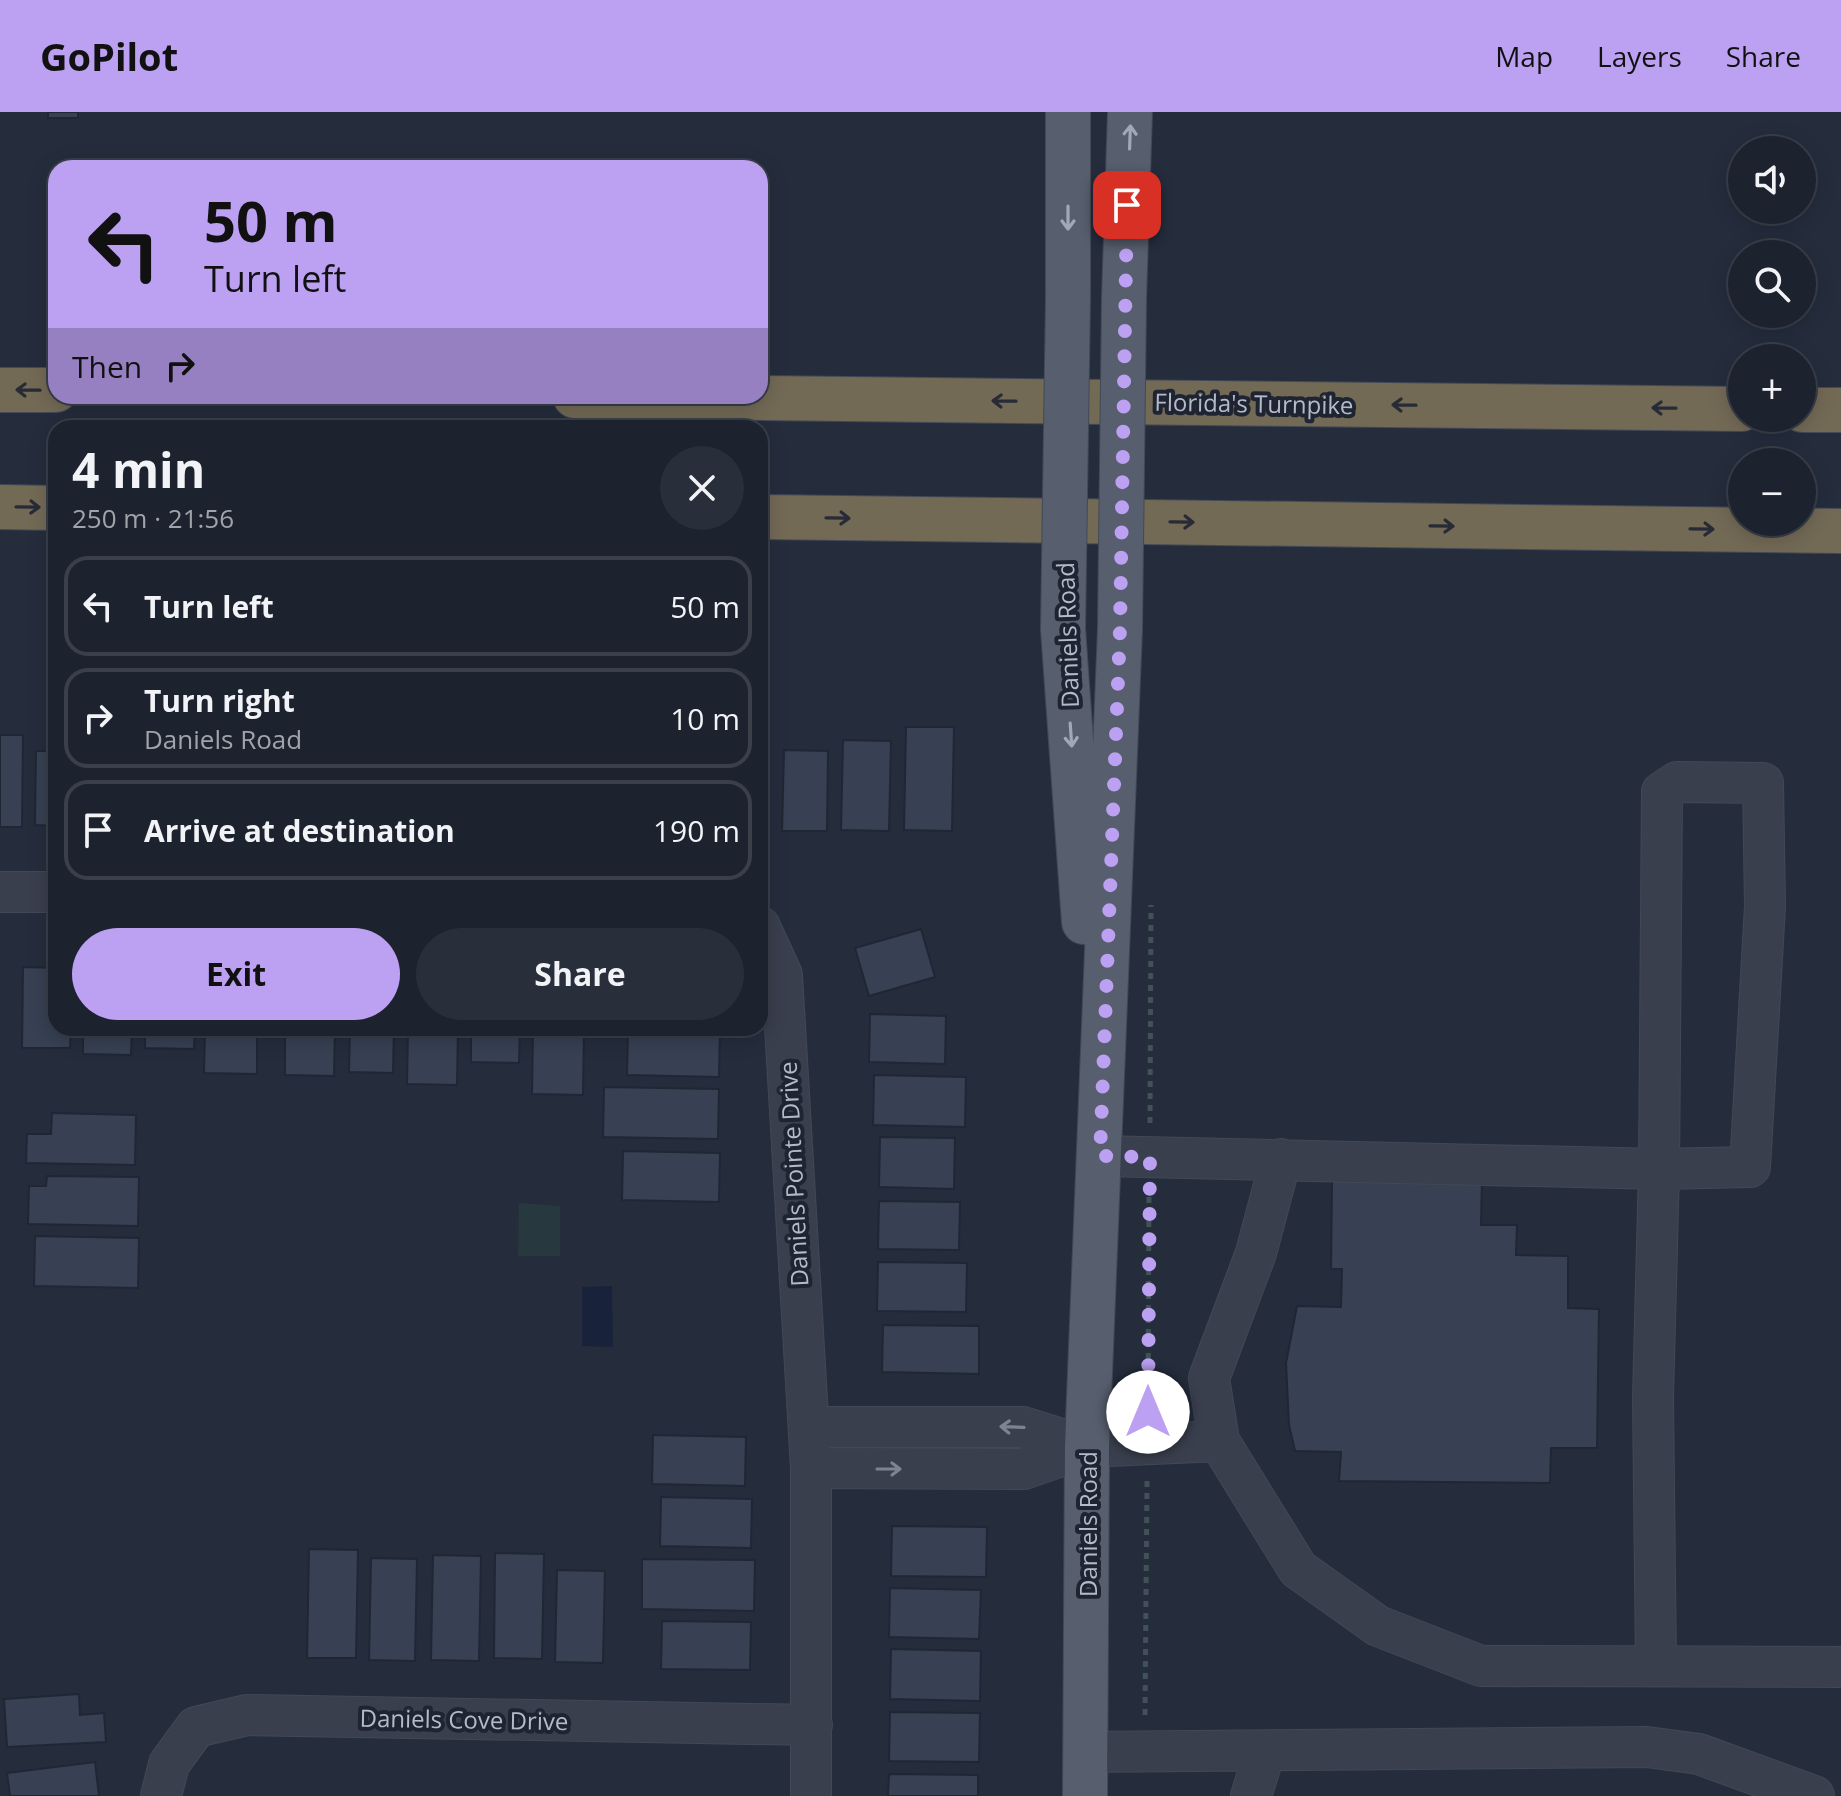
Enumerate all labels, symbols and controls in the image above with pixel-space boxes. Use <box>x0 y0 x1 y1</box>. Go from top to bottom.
text: GoPilot <box>40 30 178 82</box>
text: Map <box>1495 37 1553 75</box>
text: Layers <box>1597 37 1682 75</box>
text: Share <box>1726 37 1801 75</box>
one-way arrow <box>1122 124 1137 151</box>
map controls <box>1728 136 1816 536</box>
button: sound <box>1728 136 1816 224</box>
pin <box>1093 171 1161 239</box>
text: 50 m <box>204 182 338 258</box>
icon: arrive <box>1105 183 1149 227</box>
icon: left <box>72 192 176 296</box>
one-way arrow <box>1060 204 1076 231</box>
button: search <box>1728 240 1816 328</box>
text: Turn left <box>204 254 346 303</box>
icon: right <box>158 344 202 388</box>
button: + <box>1728 344 1816 432</box>
text: Then <box>72 346 142 387</box>
one-way arrow <box>15 382 42 398</box>
street label: Florida's Turnpike <box>1154 385 1354 421</box>
one-way arrow <box>991 393 1018 409</box>
one-way arrow <box>1391 397 1418 413</box>
one-way arrow <box>1651 400 1678 416</box>
text: 4 min <box>72 437 205 502</box>
button: close <box>660 446 744 530</box>
button: − <box>1728 448 1816 536</box>
one-way arrow <box>14 499 41 515</box>
text: 250 m · 21:56 <box>72 500 234 536</box>
one-way arrow <box>824 510 851 526</box>
one-way arrow <box>1168 515 1195 530</box>
one-way arrow <box>1428 518 1455 534</box>
one-way arrow <box>1688 521 1715 537</box>
street label: Daniels Road <box>1048 561 1086 709</box>
icon: left <box>76 584 120 628</box>
text: Turn left <box>144 586 274 627</box>
text: 50 m <box>670 586 740 627</box>
text: Turn right <box>144 680 295 721</box>
icon: right <box>76 696 120 740</box>
text: 10 m <box>670 698 740 739</box>
text: Daniels Road <box>144 721 302 757</box>
one-way arrow <box>1064 721 1079 748</box>
icon: arrive <box>76 808 120 852</box>
text: Arrive at destination <box>144 810 455 851</box>
text: 190 m <box>653 810 740 851</box>
button: Exit <box>72 928 400 1020</box>
button: Share <box>416 928 744 1020</box>
street label: Daniels Pointe Drive <box>771 1061 815 1287</box>
position arrow <box>1106 1370 1190 1454</box>
one-way arrow <box>999 1420 1026 1435</box>
street label: Daniels Road <box>1071 1451 1104 1597</box>
one-way arrow <box>875 1461 902 1477</box>
street label: Daniels Cove Drive <box>359 1701 569 1737</box>

